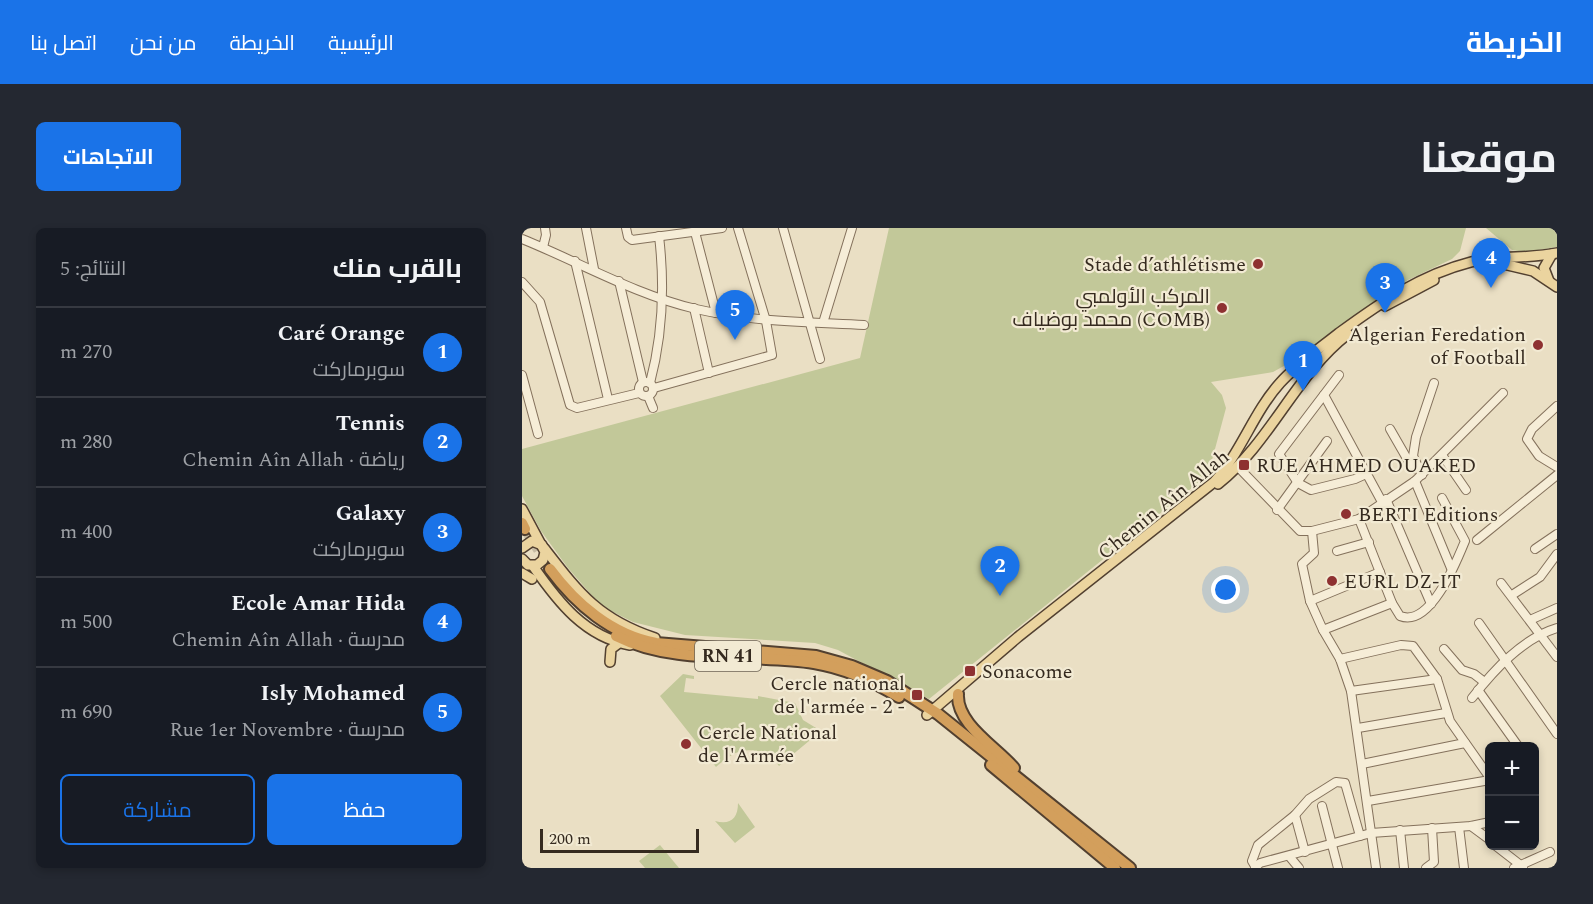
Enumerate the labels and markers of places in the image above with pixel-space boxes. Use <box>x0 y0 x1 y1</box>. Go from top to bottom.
pin: 4 <box>1472 238 1510 288</box>
place label: Stade d’athlétisme <box>1084 250 1246 280</box>
marker: Stade d’athlétisme <box>1251 257 1265 271</box>
pin: 3 <box>1366 264 1404 313</box>
place label: المركب الأولمبي محمد بوضياف (COMB) <box>1012 282 1210 335</box>
pin: 5 <box>716 291 754 340</box>
marker: المركب الأولمبي محمد بوضياف (COMB) <box>1215 301 1229 315</box>
place label: Algerian Feredation of Football <box>1349 320 1526 373</box>
marker: Algerian Feredation of Football <box>1531 338 1545 352</box>
pin: 1 <box>1284 342 1322 391</box>
place label: RUE AHMED OUAKED <box>1256 451 1476 481</box>
marker: RUE AHMED OUAKED <box>1237 458 1251 472</box>
place label: BERTI Editions <box>1358 500 1498 530</box>
marker: BERTI Editions <box>1339 507 1353 521</box>
pin: 2 <box>980 546 1020 596</box>
place label: EURL DZ-IT <box>1344 567 1461 597</box>
marker: EURL DZ-IT <box>1325 574 1339 588</box>
place label: Sonacome <box>982 657 1072 687</box>
marker: Sonacome <box>963 664 977 678</box>
place label: Cercle national de l'armée - 2 - <box>770 669 905 722</box>
marker: Cercle national de l'armée - 2 - <box>910 688 924 702</box>
place label: Cercle National de l'Armée <box>698 718 837 771</box>
marker: Cercle National de l'Armée <box>679 737 693 751</box>

